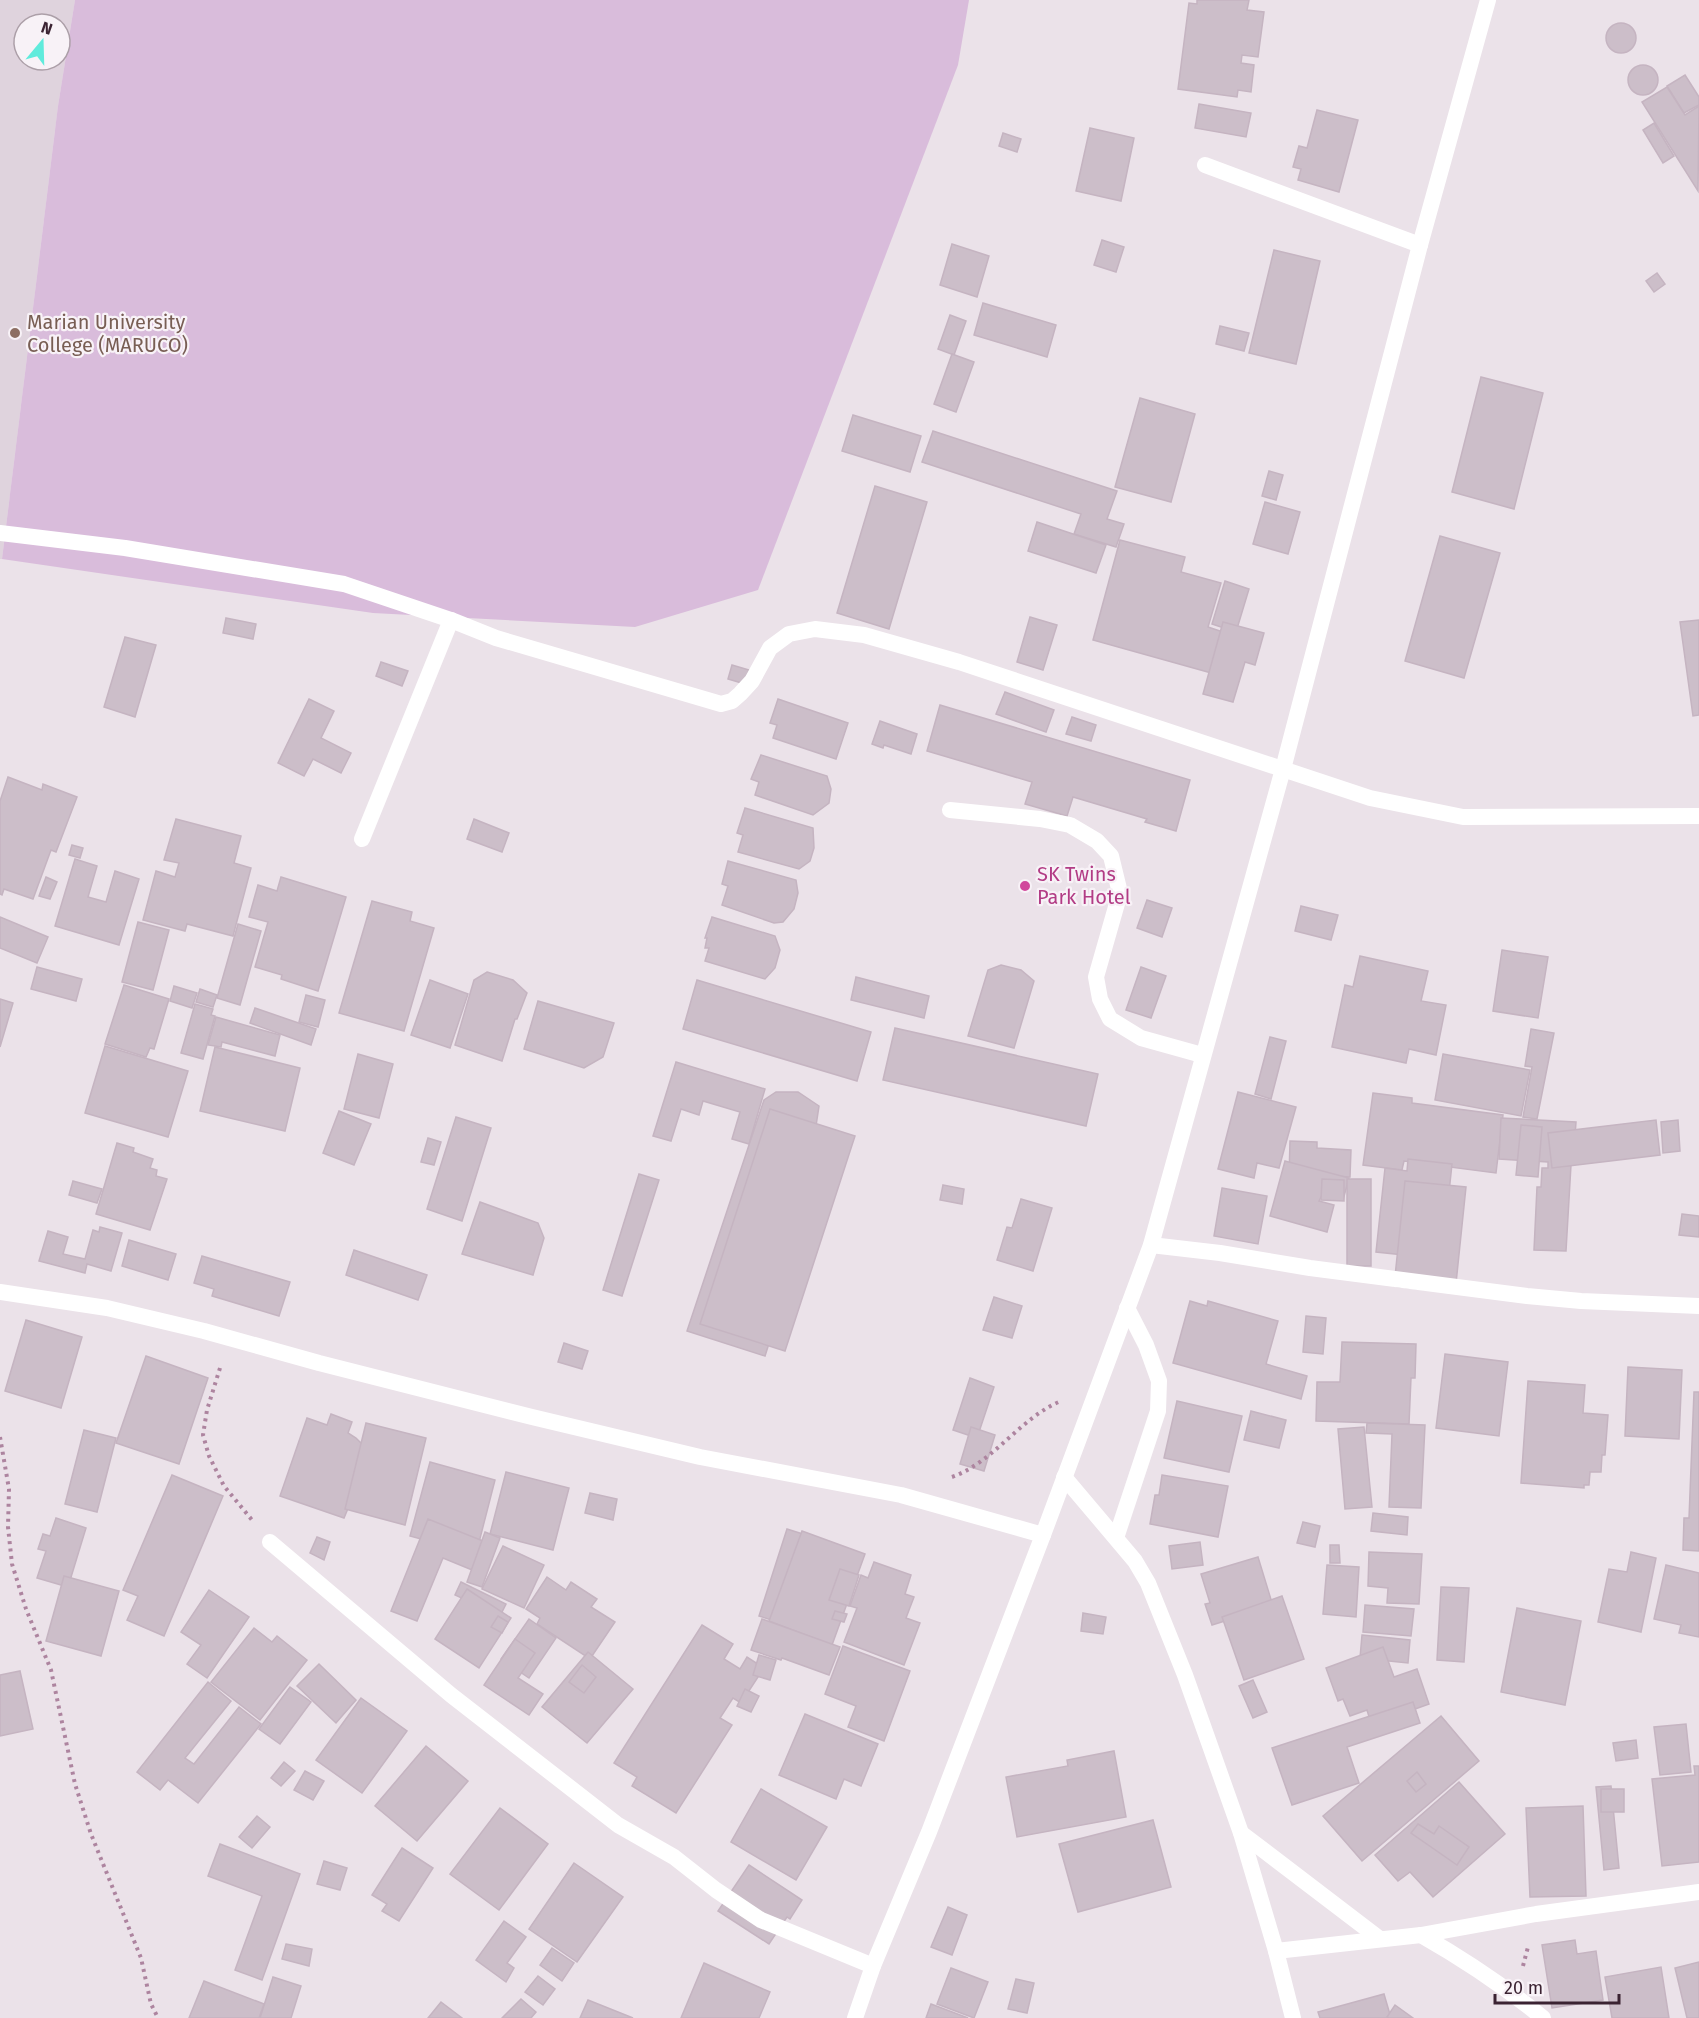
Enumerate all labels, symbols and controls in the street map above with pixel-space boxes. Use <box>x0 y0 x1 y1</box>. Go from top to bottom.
north arrow <box>12 12 72 72</box>
text: N <box>39 18 55 39</box>
place label: Marian University College (MARUCO) <box>27 310 188 357</box>
marker: Marian University College (MARUCO) <box>8 326 22 340</box>
place label: SK Twins Park Hotel <box>1037 862 1131 909</box>
marker: SK Twins Park Hotel <box>1018 879 1032 893</box>
scale bar <box>1495 1967 1620 2005</box>
text: 20 m <box>1504 1977 1543 1999</box>

